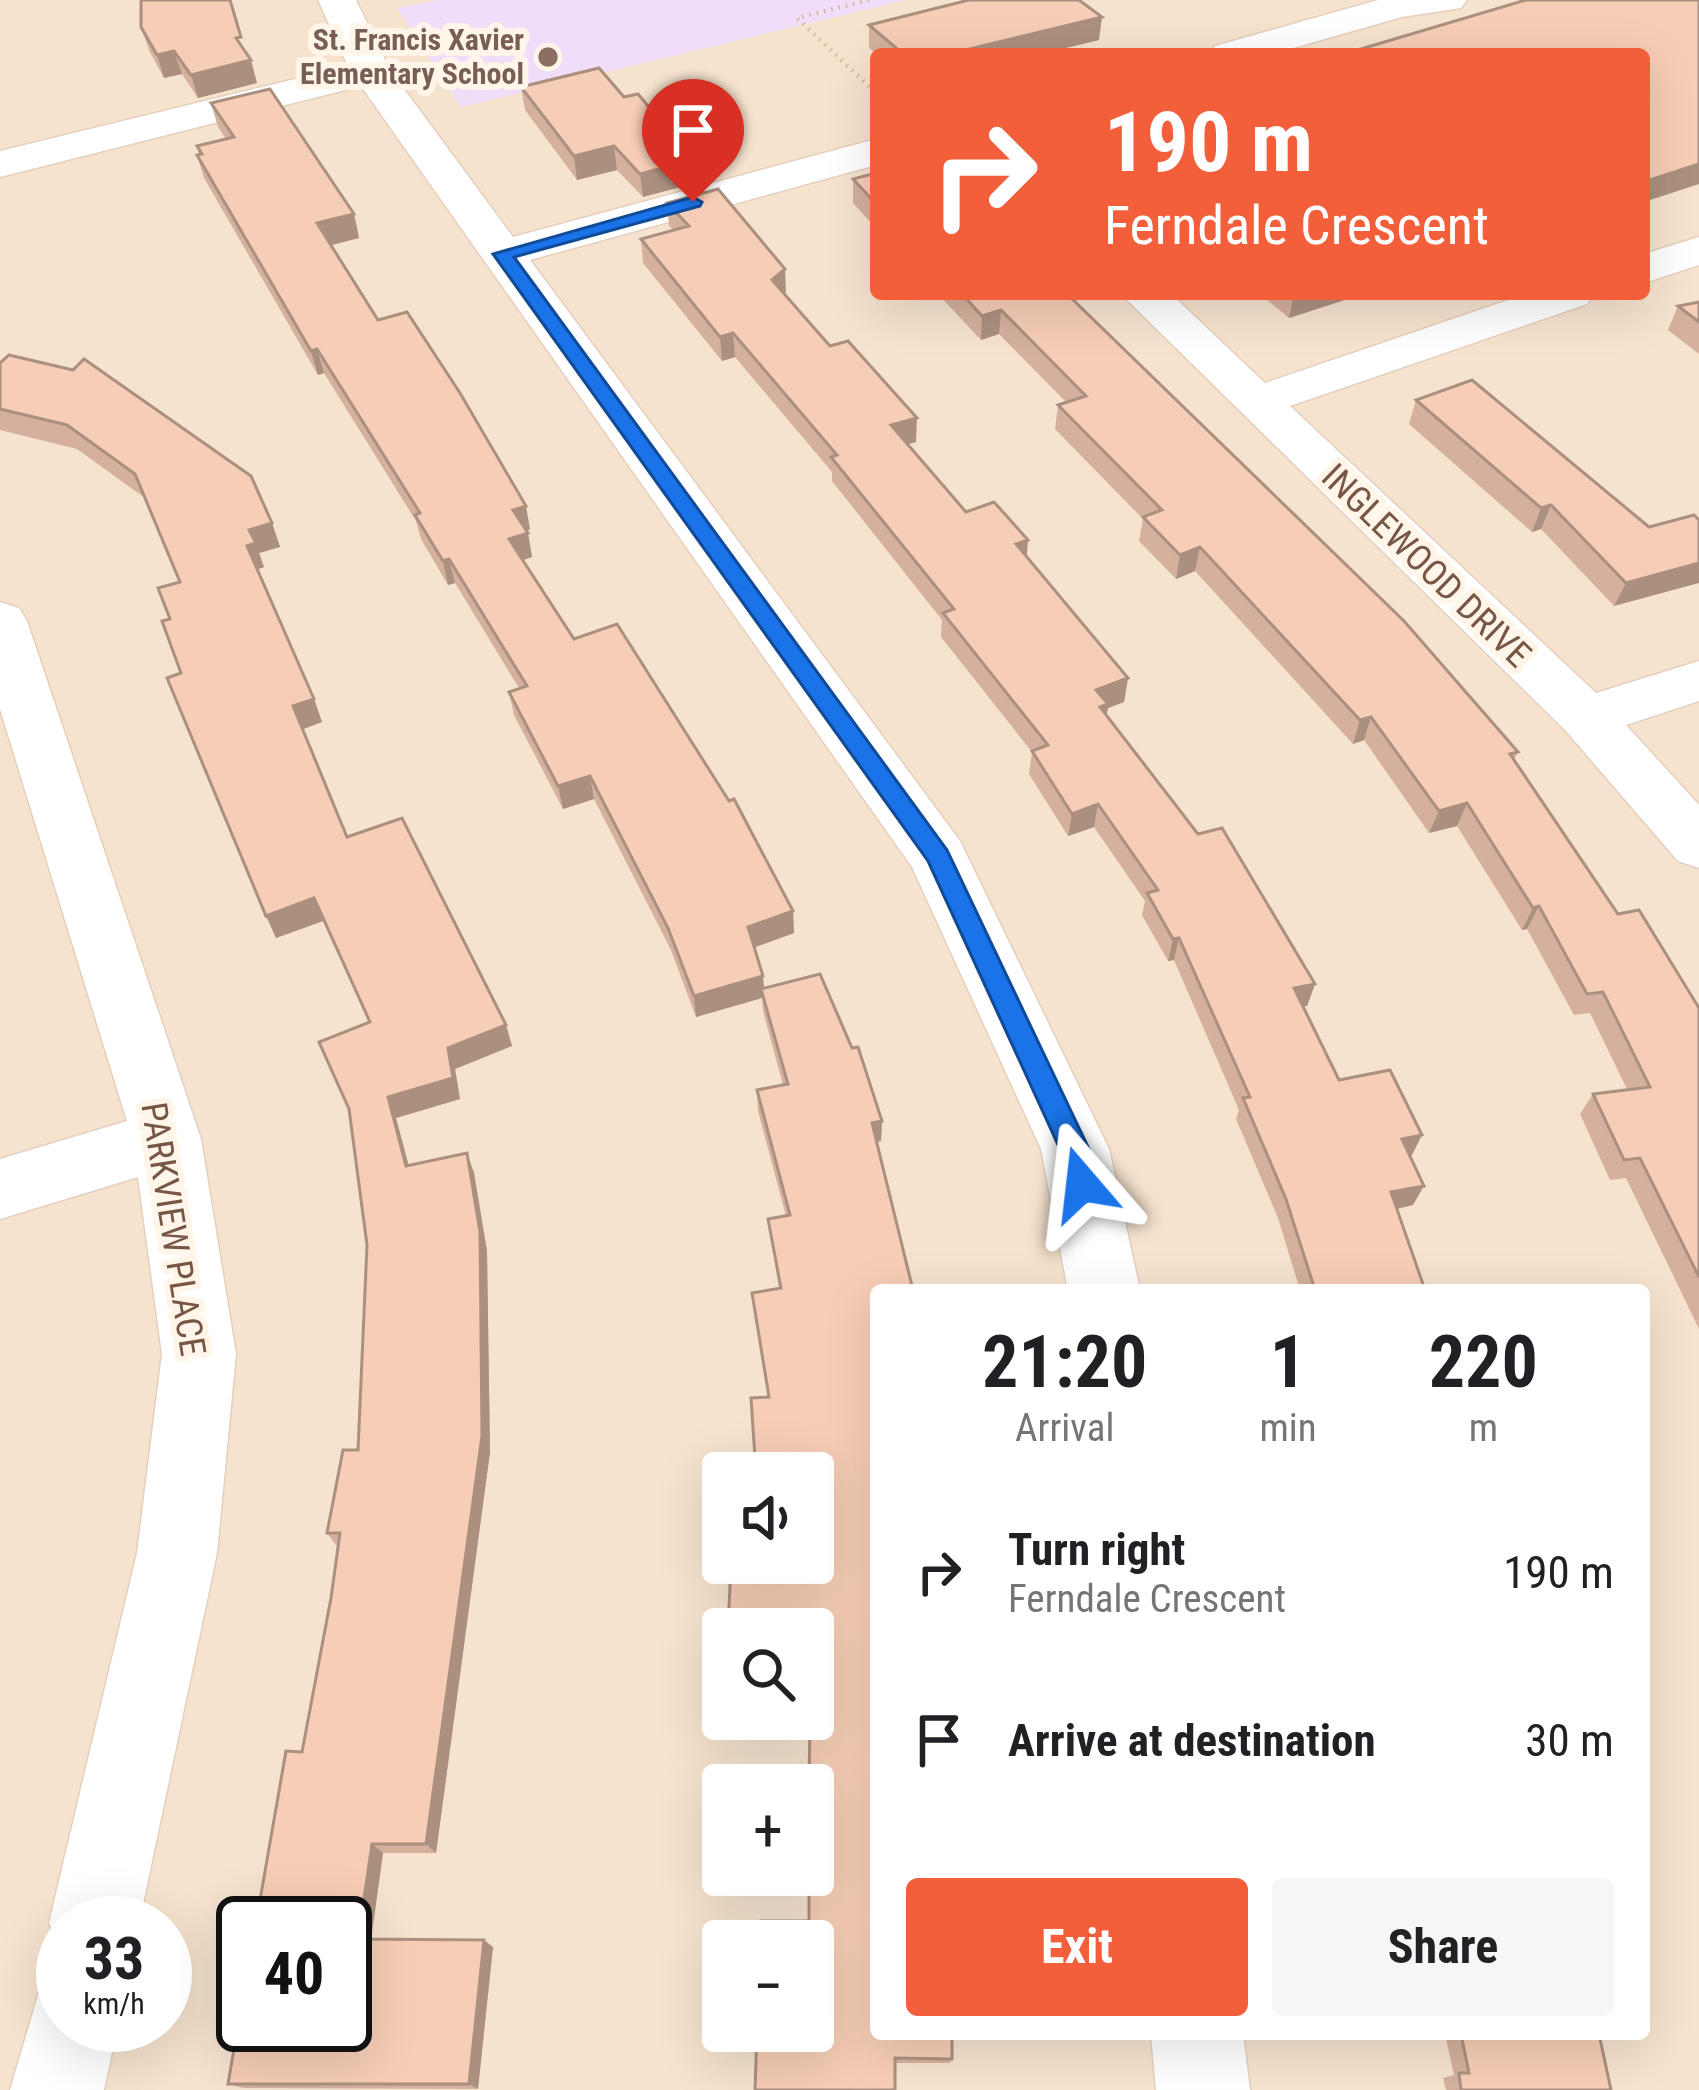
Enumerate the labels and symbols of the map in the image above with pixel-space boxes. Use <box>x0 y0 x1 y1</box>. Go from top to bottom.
place label: St. Francis Xavier Elementary School <box>300 22 524 91</box>
marker: St. Francis Xavier Elementary School <box>535 44 561 70</box>
pin <box>642 79 744 202</box>
street label: INGLEWOOD DRIVE <box>1313 455 1539 676</box>
street label: PARKVIEW PLACE <box>132 1099 214 1359</box>
position arrow <box>1019 1121 1145 1247</box>
speed limit sign: 40 <box>216 1896 372 2052</box>

